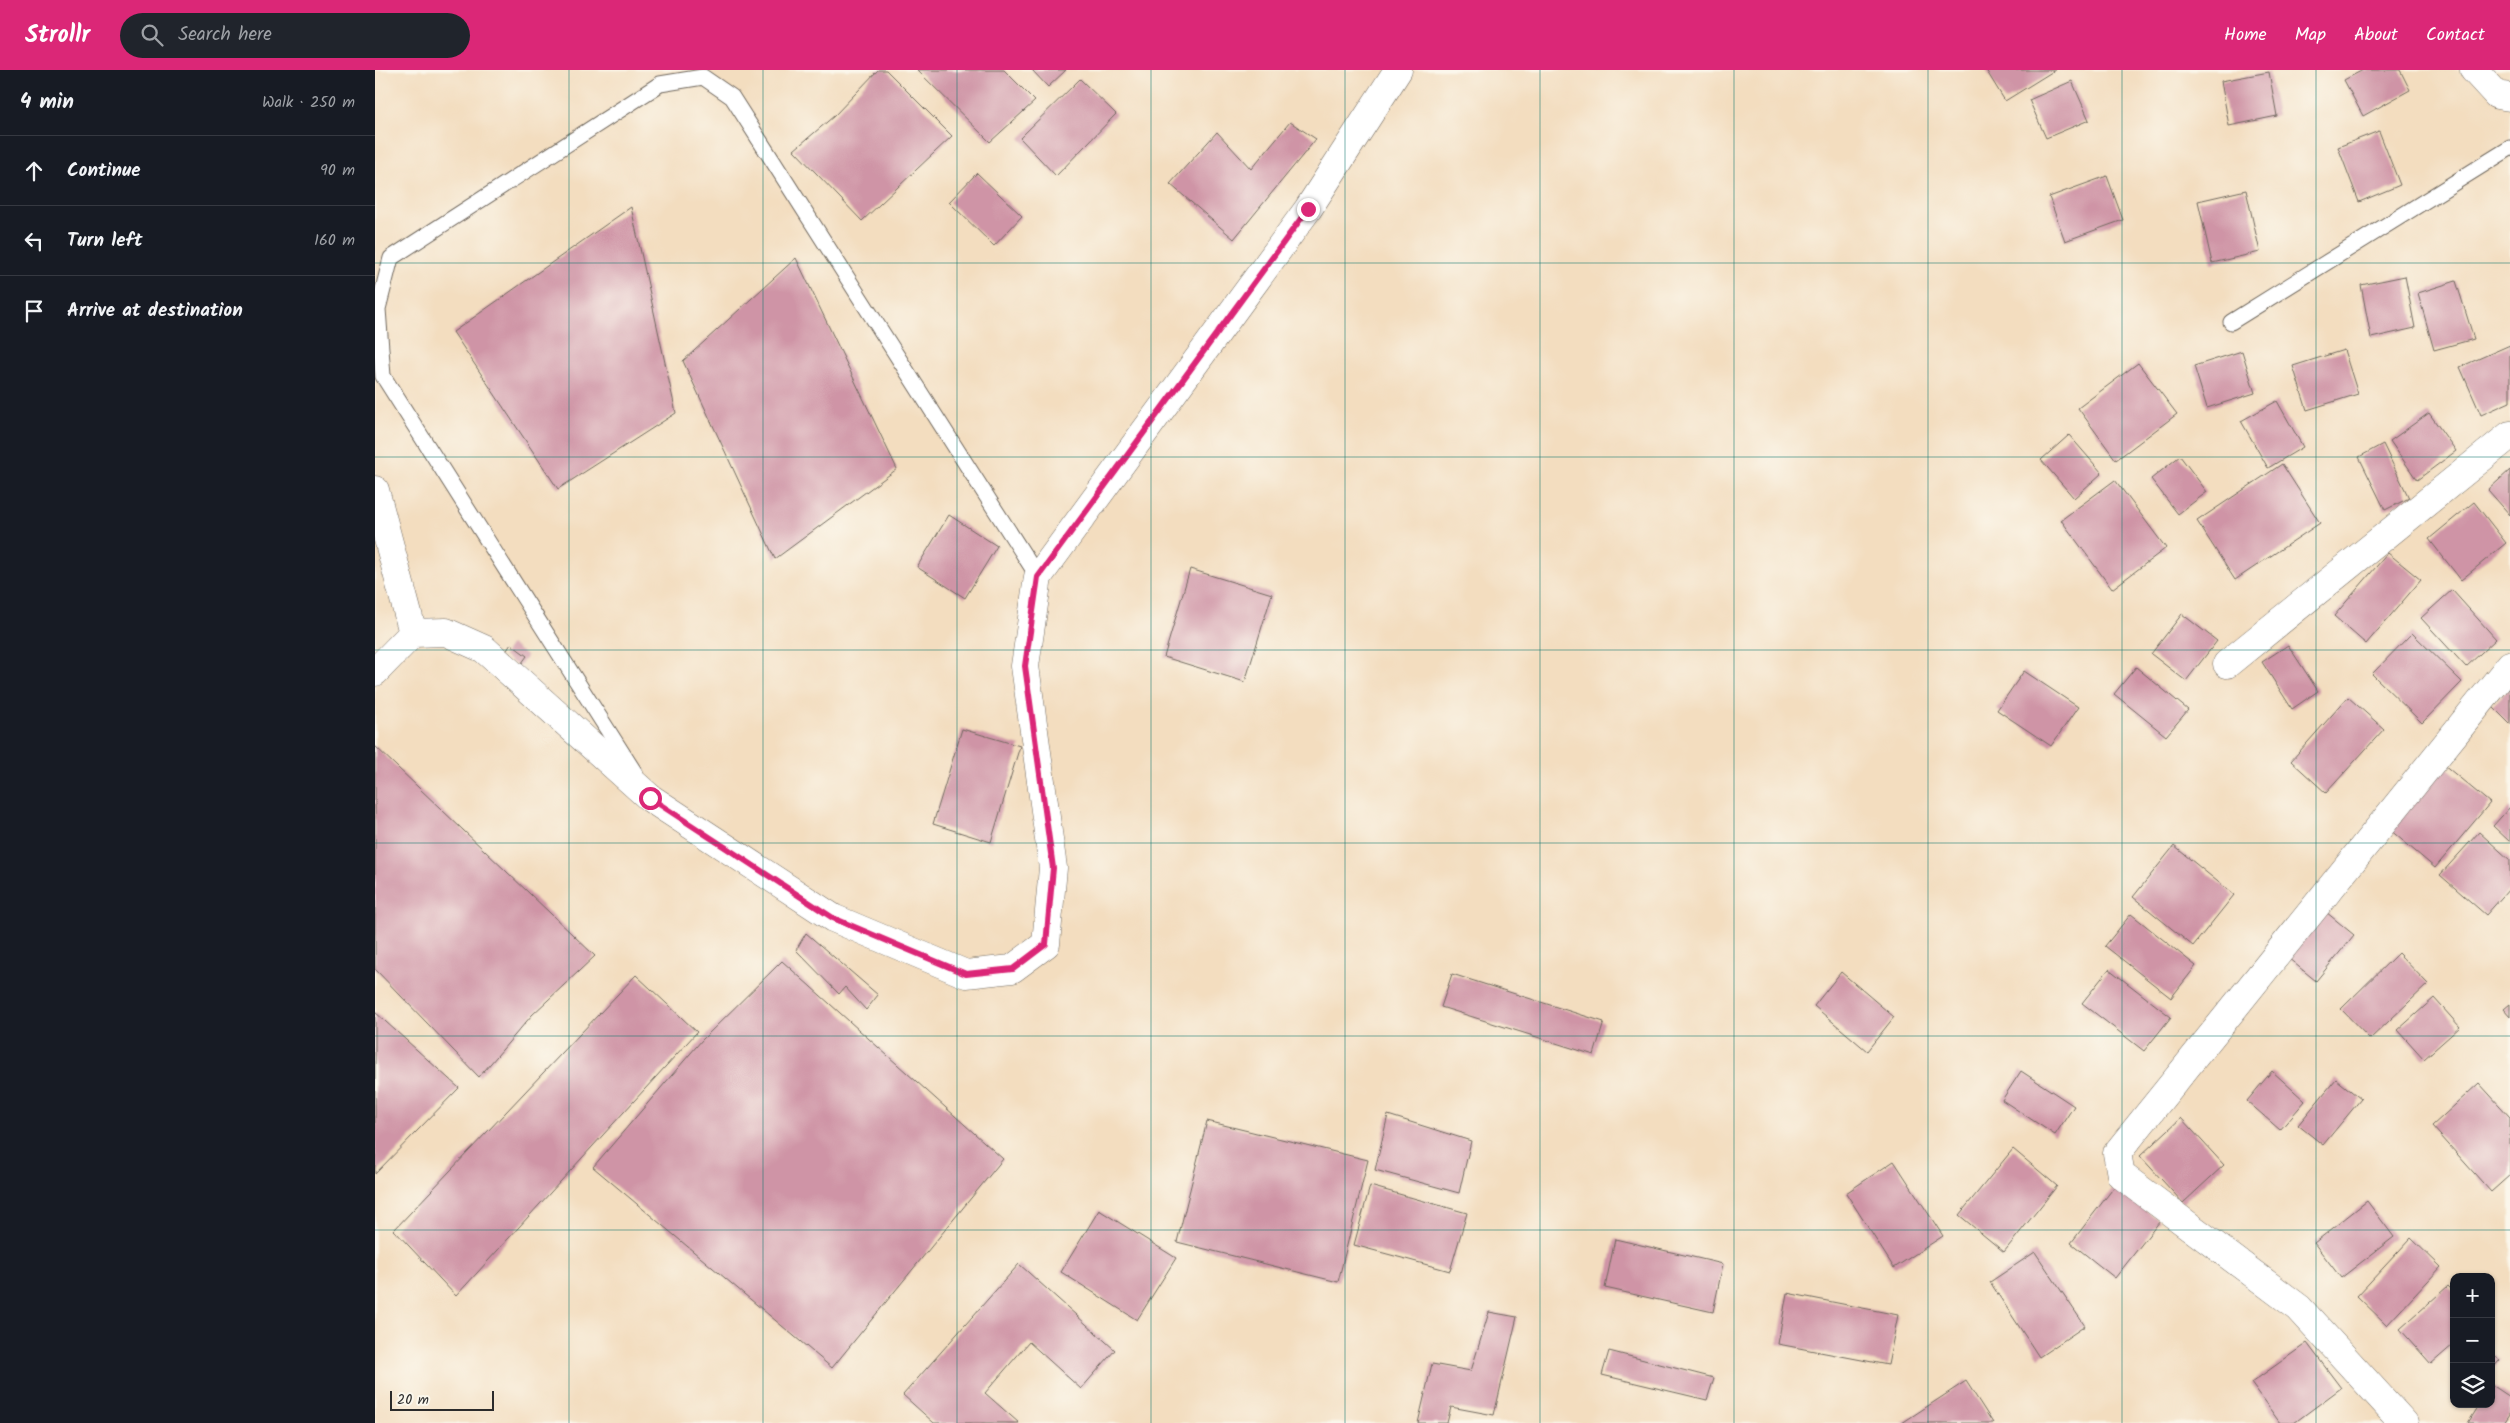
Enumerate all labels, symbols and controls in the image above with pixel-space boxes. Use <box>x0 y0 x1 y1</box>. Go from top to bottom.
search box <box>120 13 470 58</box>
text: Strollr <box>25 16 90 55</box>
text: Search here <box>178 20 272 50</box>
icon: search <box>138 21 166 49</box>
text: Home <box>2224 21 2267 50</box>
text: Map <box>2295 21 2326 50</box>
text: About <box>2354 21 2398 50</box>
text: Contact <box>2426 21 2485 50</box>
text: 4 min <box>20 86 74 119</box>
text: Walk · 250 m <box>262 90 355 115</box>
text: Continue <box>67 156 140 186</box>
icon: ahead <box>20 157 48 185</box>
text: 90 m <box>320 158 355 183</box>
route end <box>1297 198 1320 221</box>
text: Turn left <box>67 226 142 256</box>
icon: left <box>20 227 48 255</box>
text: 160 m <box>314 228 355 253</box>
text: Arrive at destination <box>67 296 243 326</box>
icon: arrive <box>20 297 48 325</box>
route start <box>639 787 662 810</box>
map controls <box>2450 1273 2495 1408</box>
button: + <box>2450 1273 2495 1318</box>
button: − <box>2450 1318 2495 1363</box>
button: layers <box>2450 1363 2495 1408</box>
scale bar <box>390 1388 494 1411</box>
text: 20 m <box>397 1389 429 1411</box>

